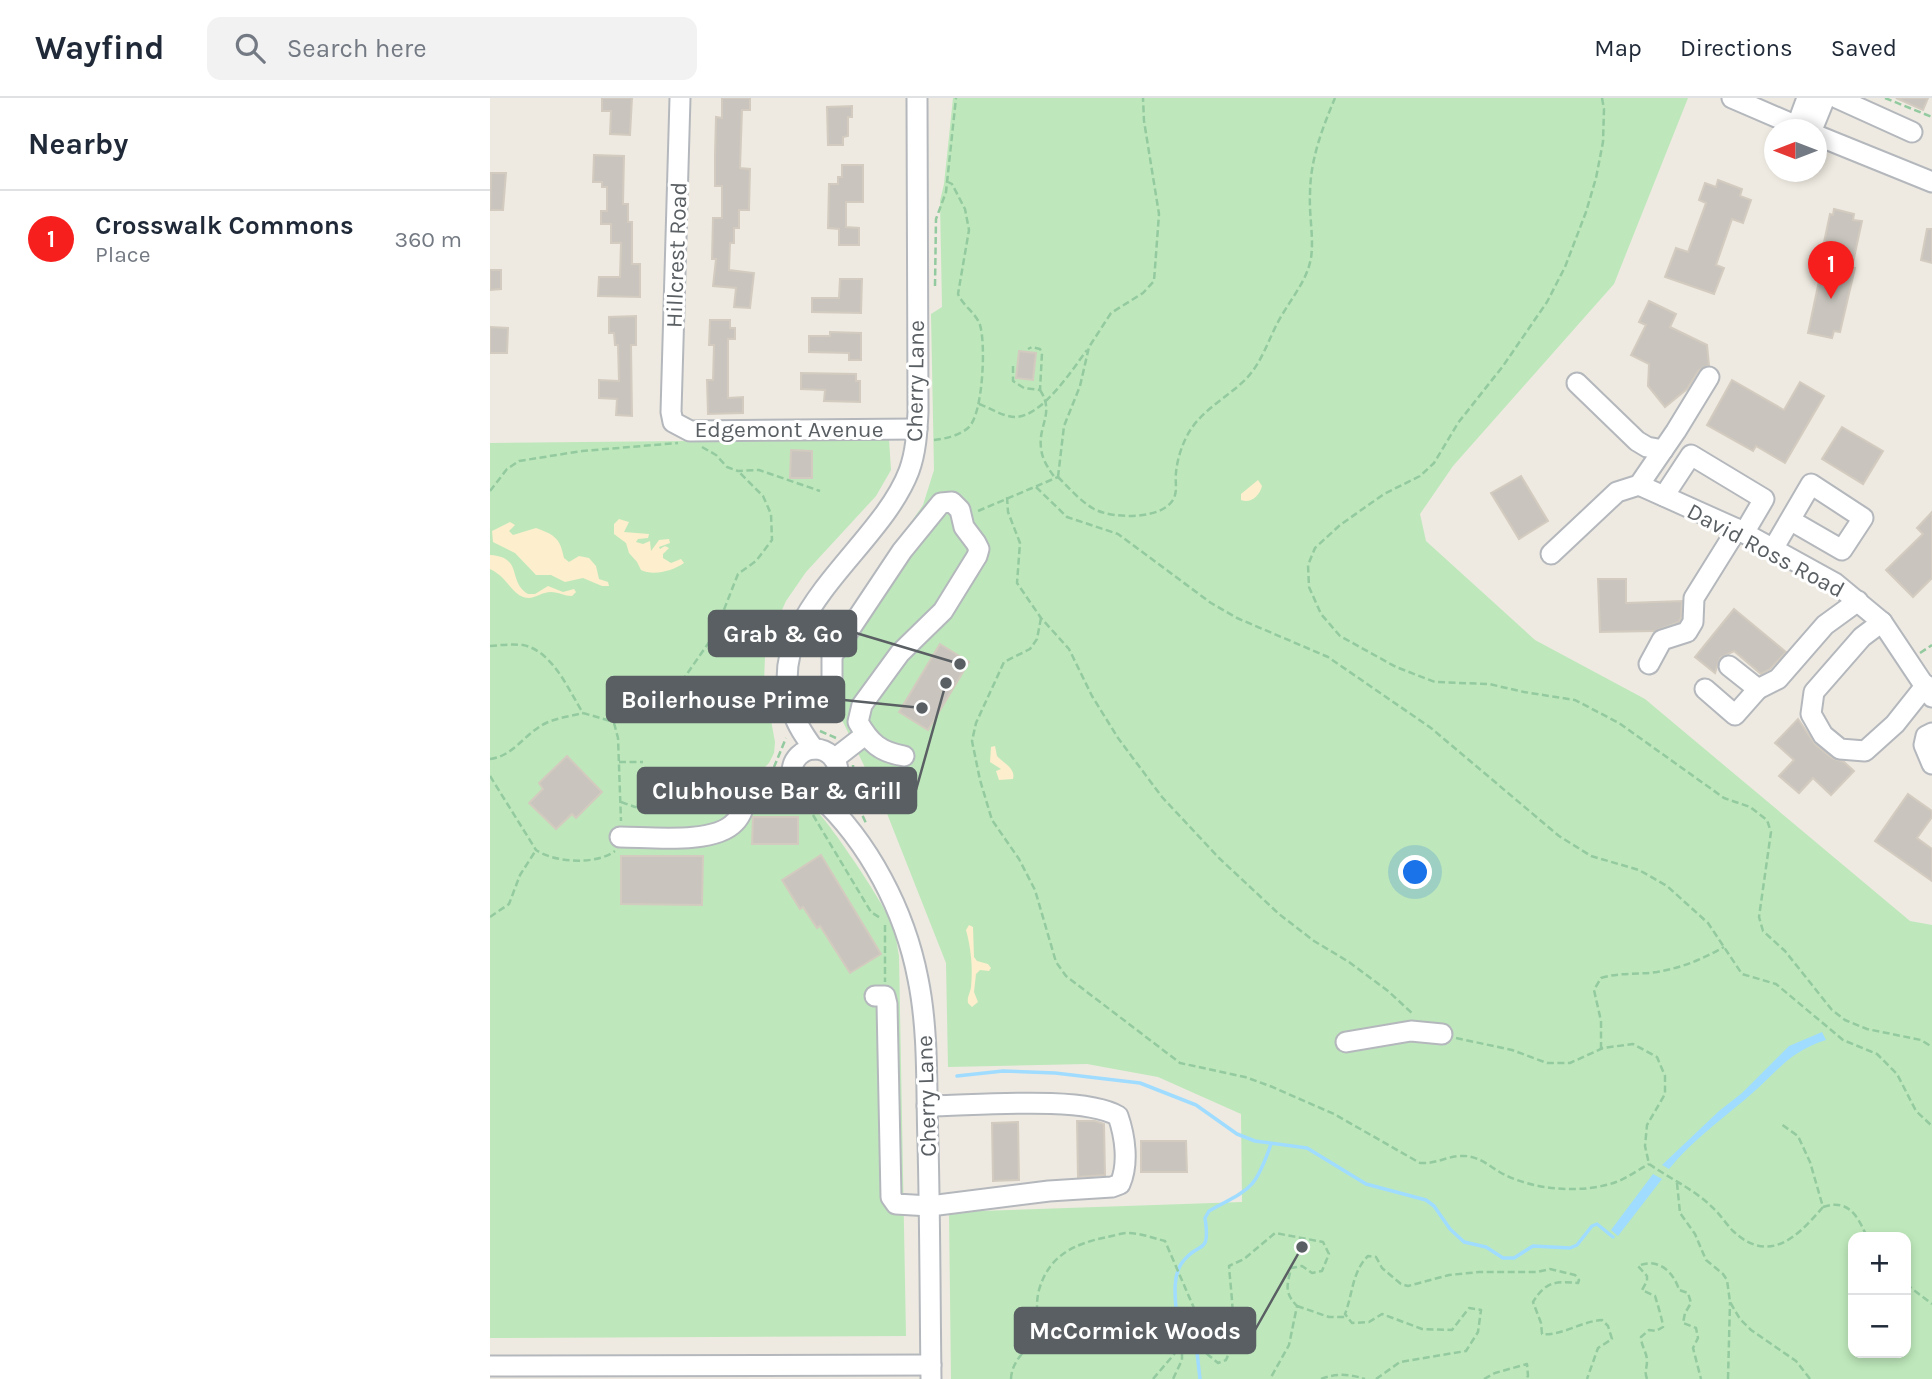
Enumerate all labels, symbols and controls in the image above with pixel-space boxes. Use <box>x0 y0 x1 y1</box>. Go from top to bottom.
search box <box>207 17 697 80</box>
text: Wayfind <box>35 29 165 67</box>
icon: search <box>231 29 269 67</box>
text: Search here <box>287 33 426 64</box>
text: Map <box>1594 34 1642 62</box>
text: Directions <box>1680 34 1793 62</box>
text: Saved <box>1831 34 1897 62</box>
north arrow <box>1764 119 1827 182</box>
text: Nearby <box>28 126 128 162</box>
street label: Hillcrest Road <box>660 181 693 329</box>
text: Crosswalk Commons <box>95 210 354 241</box>
text: 1 <box>47 226 55 253</box>
text: 360 m <box>395 226 462 253</box>
text: Place <box>95 241 151 268</box>
pin: 1 <box>1808 241 1854 299</box>
street label: Cherry Lane <box>901 320 930 442</box>
street label: Edgemont Avenue <box>694 416 884 443</box>
street label: David Ross Road <box>1682 498 1849 603</box>
callout: Grab & Go <box>709 611 856 656</box>
text: Grab & Go <box>723 620 843 648</box>
callout: Boilerhouse Prime <box>607 677 844 722</box>
text: Boilerhouse Prime <box>621 686 829 714</box>
callout: Clubhouse Bar & Grill <box>638 768 916 813</box>
text: Clubhouse Bar & Grill <box>652 777 902 805</box>
your location <box>1398 855 1432 889</box>
street label: Cherry Lane <box>911 1035 942 1157</box>
map controls <box>1848 1232 1911 1358</box>
button: + <box>1848 1232 1911 1295</box>
button: − <box>1848 1295 1911 1358</box>
callout: McCormick Woods <box>1015 1308 1255 1353</box>
text: McCormick Woods <box>1029 1317 1241 1345</box>

